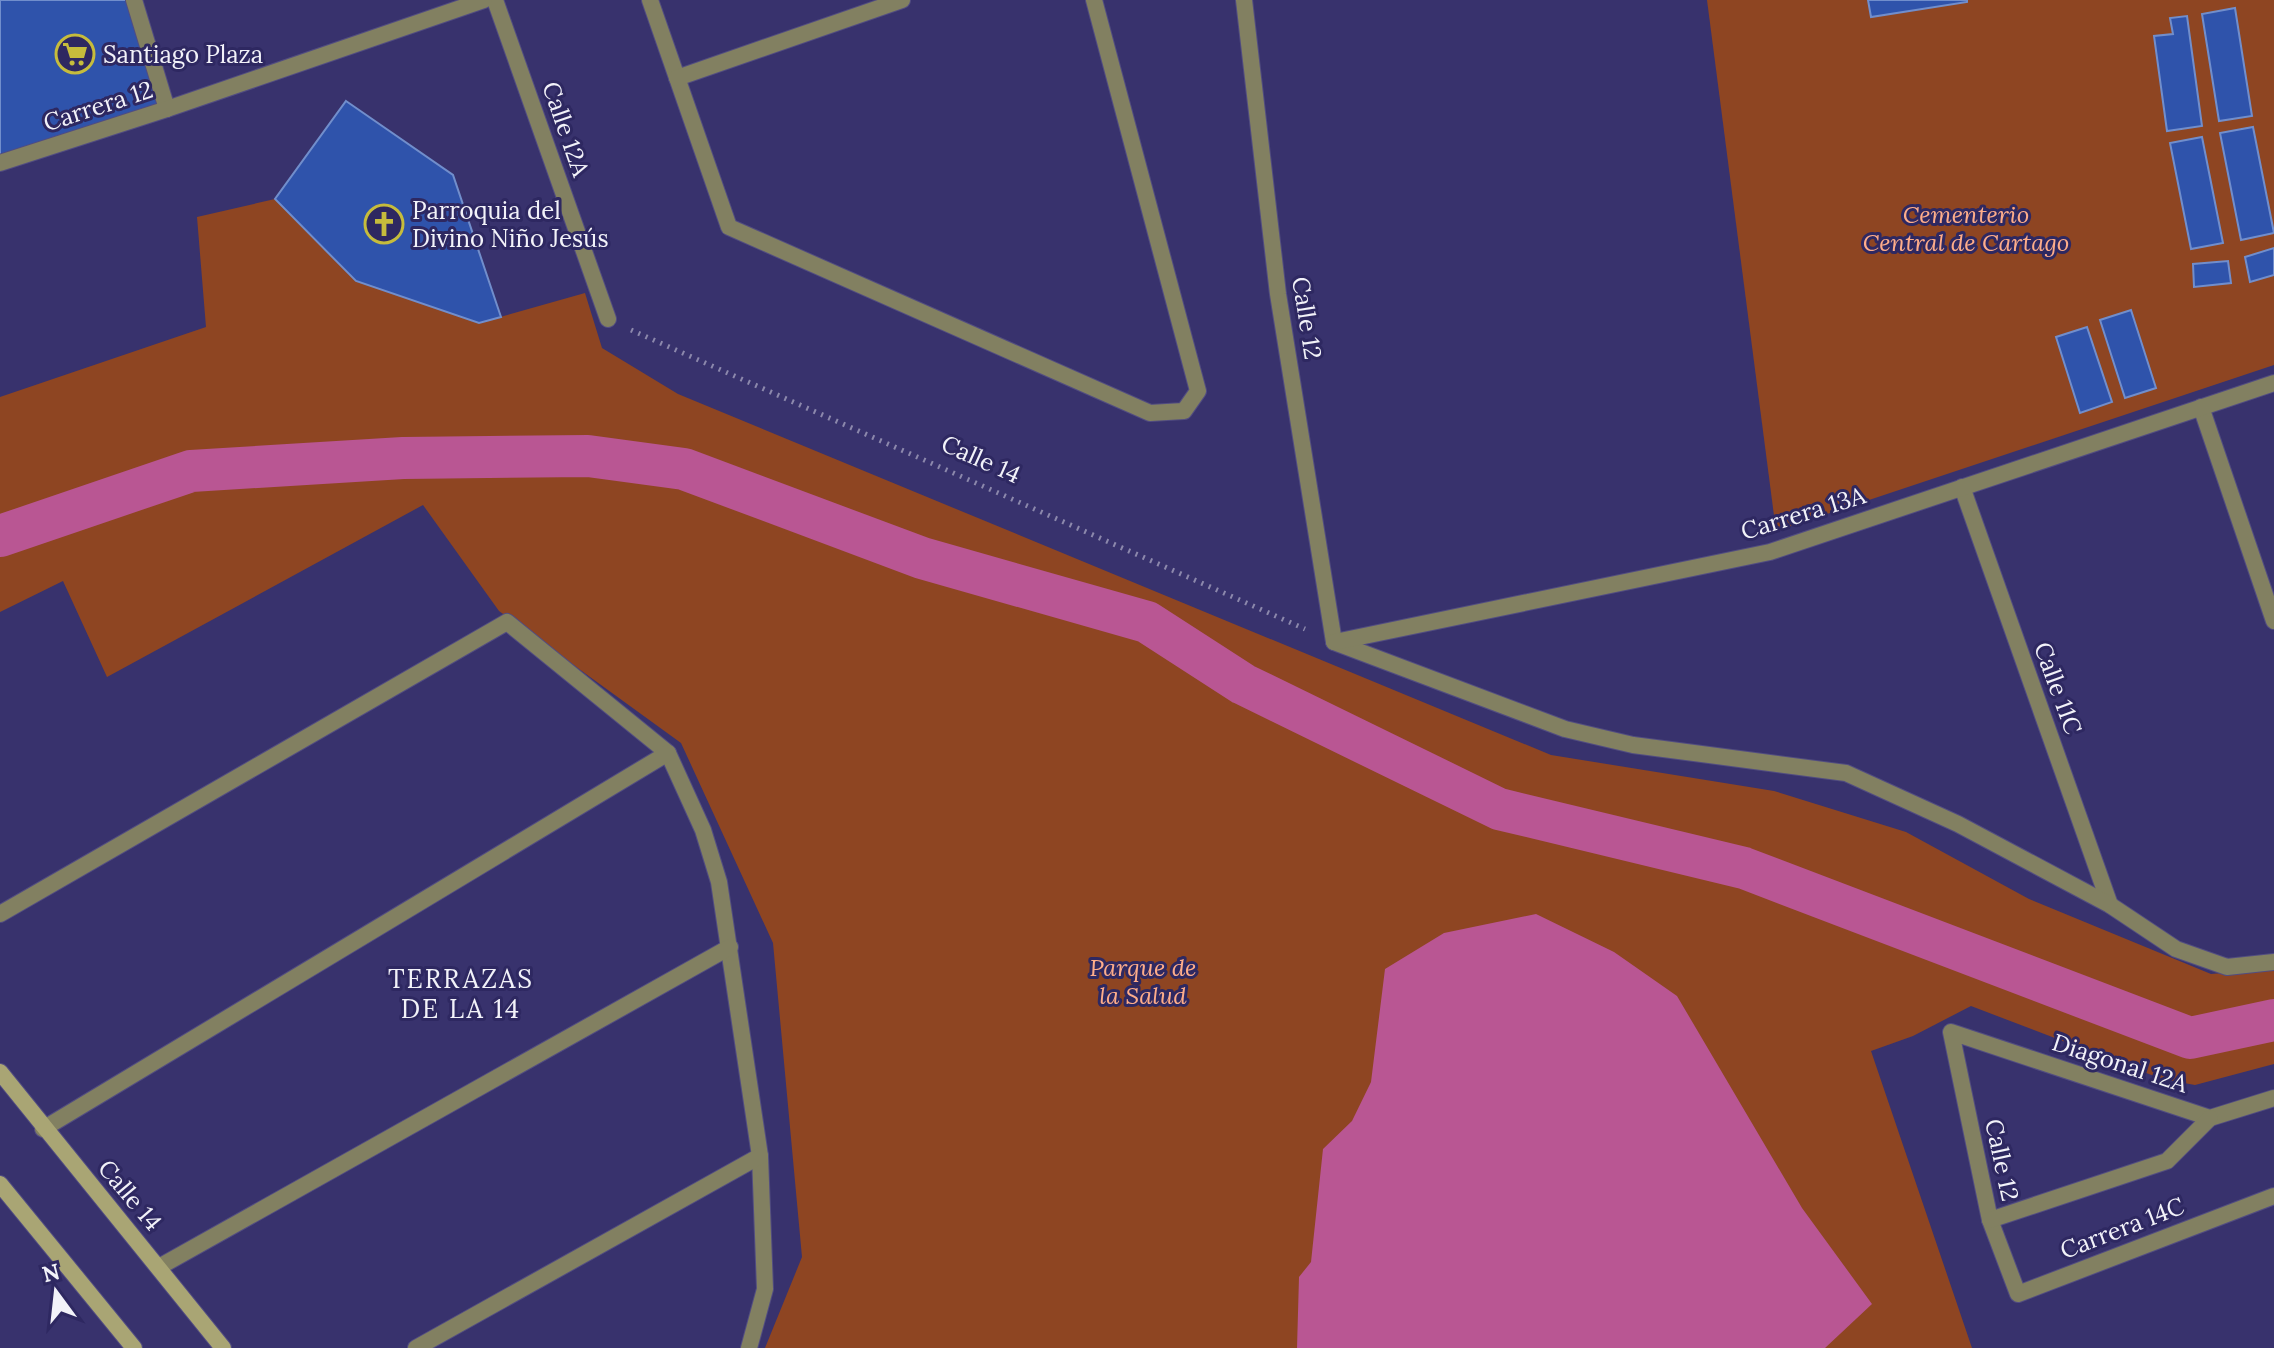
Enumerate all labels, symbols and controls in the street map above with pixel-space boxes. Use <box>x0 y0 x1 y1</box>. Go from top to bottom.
supermarket icon: Santiago Plaza <box>54 33 96 75</box>
place label: Santiago Plaza <box>103 39 263 70</box>
street label: Carrera 12 <box>39 74 157 138</box>
street label: Calle 12A <box>535 78 597 181</box>
place label: Parroquia del Divino Niño Jesús <box>412 195 609 254</box>
park label: Cementerio Central de Cartago <box>1863 199 2069 258</box>
church icon: Parroquia del Divino Niño Jesús <box>363 203 405 245</box>
street label: Calle 12 <box>1285 275 1329 361</box>
street label: Calle 14 <box>937 428 1025 490</box>
street label: Carrera 13A <box>1737 479 1870 547</box>
street label: Calle 11C <box>2027 638 2089 739</box>
park label: Parque de la Salud <box>1089 952 1197 1011</box>
district label: TERRAZAS DE LA 14 <box>388 962 534 1025</box>
street label: Diagonal 12A <box>2048 1027 2193 1100</box>
street label: Calle 12 <box>1978 1116 2026 1204</box>
street label: Calle 14 <box>91 1153 169 1237</box>
street label: Carrera 14C <box>2056 1190 2189 1266</box>
north arrow <box>16 1252 96 1332</box>
text: N <box>39 1257 63 1288</box>

